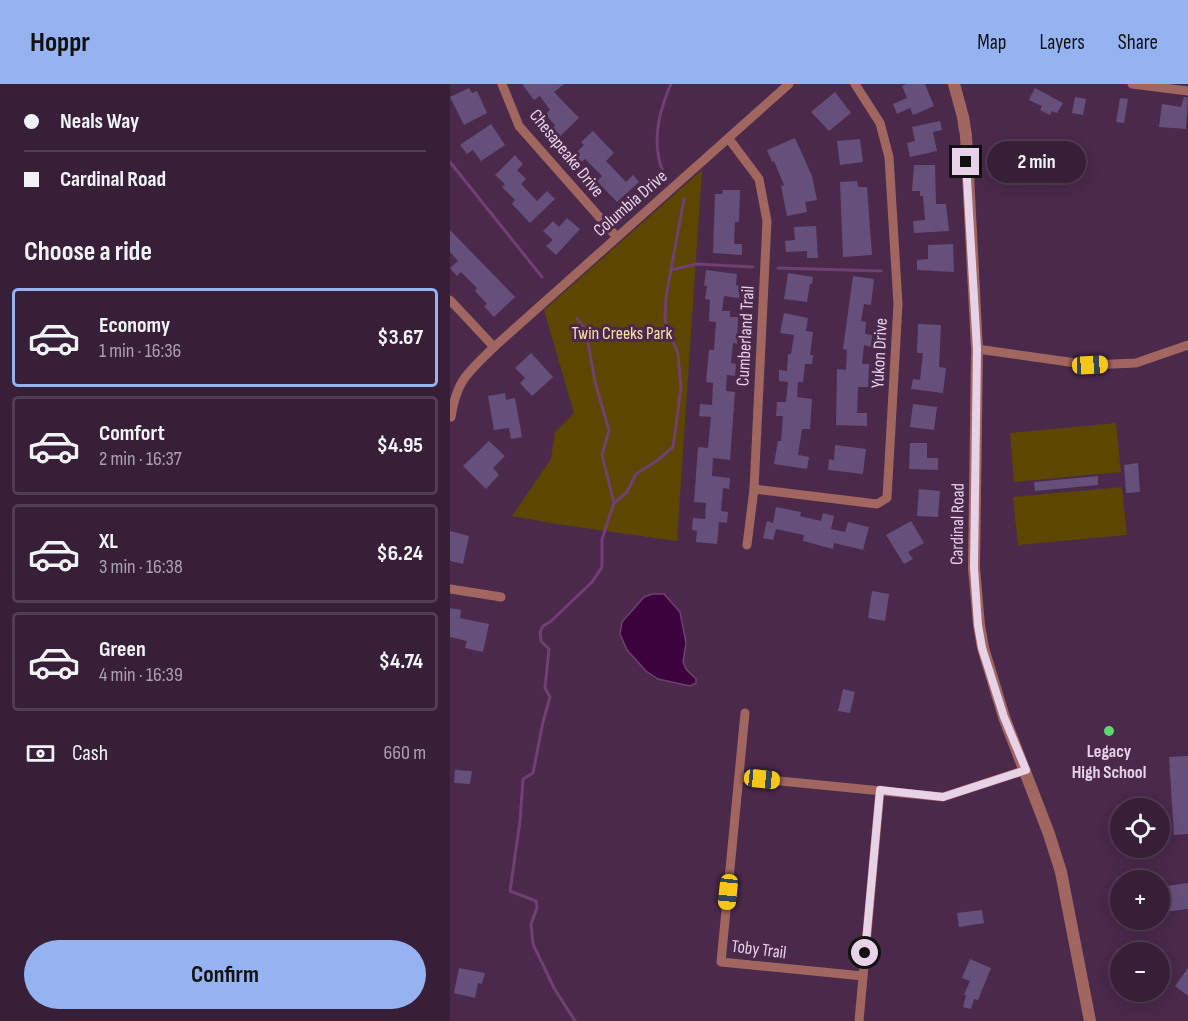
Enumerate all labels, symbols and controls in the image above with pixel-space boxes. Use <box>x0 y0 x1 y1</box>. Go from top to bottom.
text: Hoppr <box>30 26 90 59</box>
text: Map <box>977 30 1006 55</box>
text: Layers <box>1039 30 1085 55</box>
text: Share <box>1118 30 1158 55</box>
street label: Chesapeake Drive <box>525 105 608 201</box>
text: Neals Way <box>60 108 139 135</box>
callout: 2 min <box>987 141 1086 183</box>
route end <box>952 148 979 175</box>
text: 2 min <box>1017 150 1056 174</box>
text: Cardinal Road <box>60 166 166 193</box>
street label: Columbia Drive <box>589 166 671 241</box>
text: Choose a ride <box>24 236 152 268</box>
street label: Cumberland Trail <box>732 285 759 387</box>
icon: car <box>27 311 81 365</box>
text: Economy <box>99 312 170 339</box>
street label: Yukon Drive <box>867 317 892 389</box>
park label: Twin Creeks Park <box>572 323 673 344</box>
text: $3.67 <box>377 324 423 351</box>
text: 1 min · 16:36 <box>99 339 181 363</box>
car <box>1072 355 1108 375</box>
icon: car <box>27 419 81 473</box>
text: Comfort <box>99 420 165 447</box>
text: $4.95 <box>377 432 423 459</box>
text: 2 min · 16:37 <box>99 447 182 471</box>
street label: Cardinal Road <box>946 483 969 565</box>
icon: car <box>27 527 81 581</box>
text: XL <box>99 528 118 555</box>
text: $6.24 <box>376 540 423 567</box>
text: 3 min · 16:38 <box>99 555 183 579</box>
icon: car <box>27 635 81 689</box>
text: Green <box>99 636 146 663</box>
text: $4.74 <box>379 648 423 675</box>
text: 4 min · 16:39 <box>99 663 183 687</box>
marker: Legacy High School <box>1102 724 1116 738</box>
icon: cash <box>24 737 57 770</box>
text: Cash <box>72 740 108 767</box>
text: 660 m <box>384 741 426 765</box>
place label: Legacy High School <box>1072 741 1146 783</box>
car <box>743 768 781 790</box>
map controls <box>1110 798 1170 1002</box>
button: locate <box>1110 798 1170 858</box>
button: + <box>1110 870 1170 930</box>
car <box>717 873 739 911</box>
street label: Toby Trail <box>730 936 788 963</box>
route start <box>851 939 878 966</box>
button: Confirm <box>24 940 426 1009</box>
button: − <box>1110 942 1170 1002</box>

